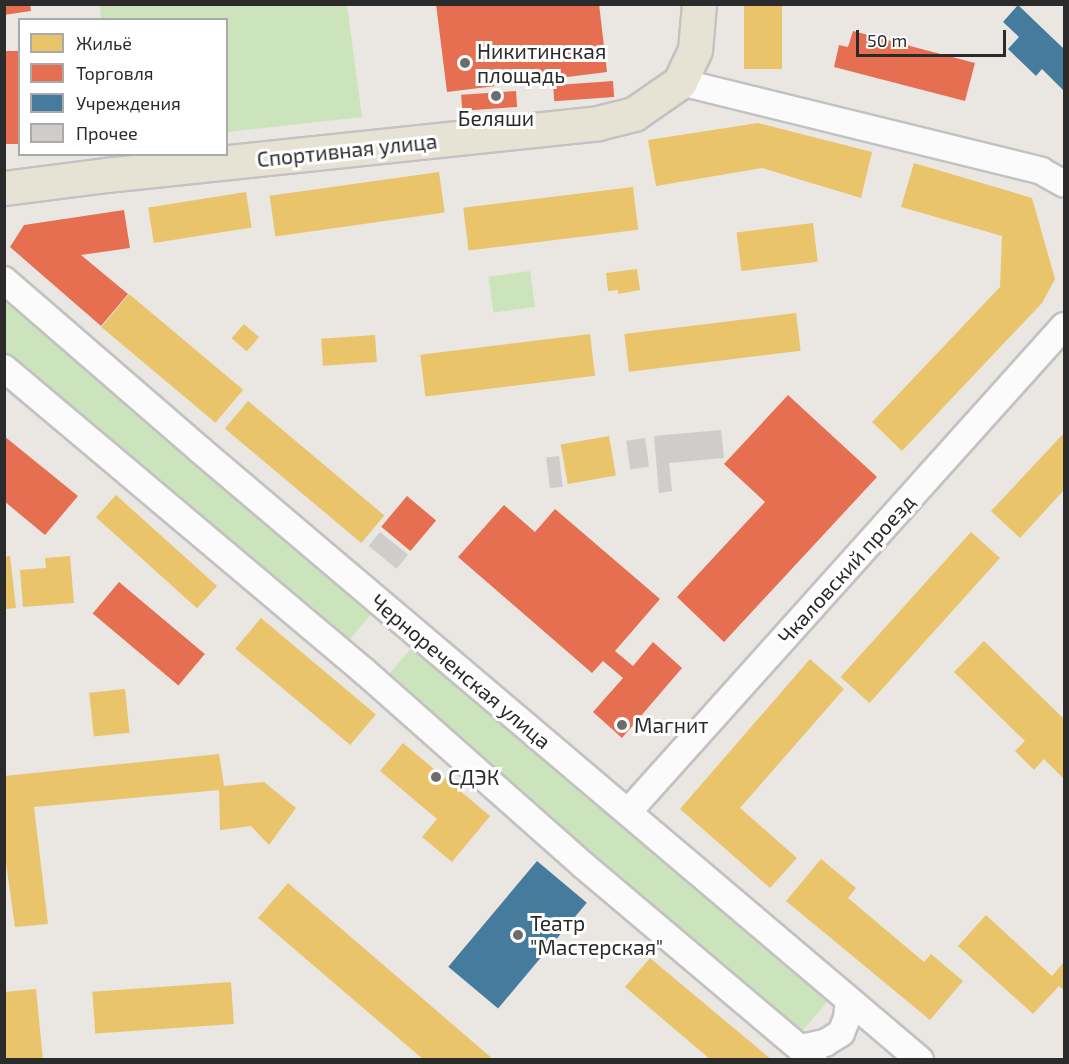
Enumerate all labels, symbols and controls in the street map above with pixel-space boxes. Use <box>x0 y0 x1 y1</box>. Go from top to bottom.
legend <box>18 18 228 156</box>
scale bar <box>859 18 1009 56</box>
text: 50 m <box>867 29 907 51</box>
text: Жильё <box>76 32 132 54</box>
place label: Никитинская площадь <box>477 38 606 88</box>
marker: Никитинская площадь <box>458 56 472 70</box>
text: Торговля <box>76 62 154 84</box>
marker: Беляши <box>489 89 503 103</box>
text: Учреждения <box>76 92 181 114</box>
place label: Беляши <box>458 105 534 131</box>
text: Прочее <box>76 122 138 144</box>
street label: Спортивная улица <box>256 128 438 172</box>
street label: Чкаловский проезд <box>772 489 920 649</box>
street label: Чернореченская улица <box>366 588 556 754</box>
place label: Магнит <box>634 712 709 738</box>
marker: Магнит <box>615 718 629 732</box>
place label: СДЭК <box>448 764 499 790</box>
marker: СДЭК <box>429 770 443 784</box>
place label: Театр "Мастерская" <box>530 910 663 960</box>
marker: Театр "Мастерская" <box>511 928 525 942</box>

